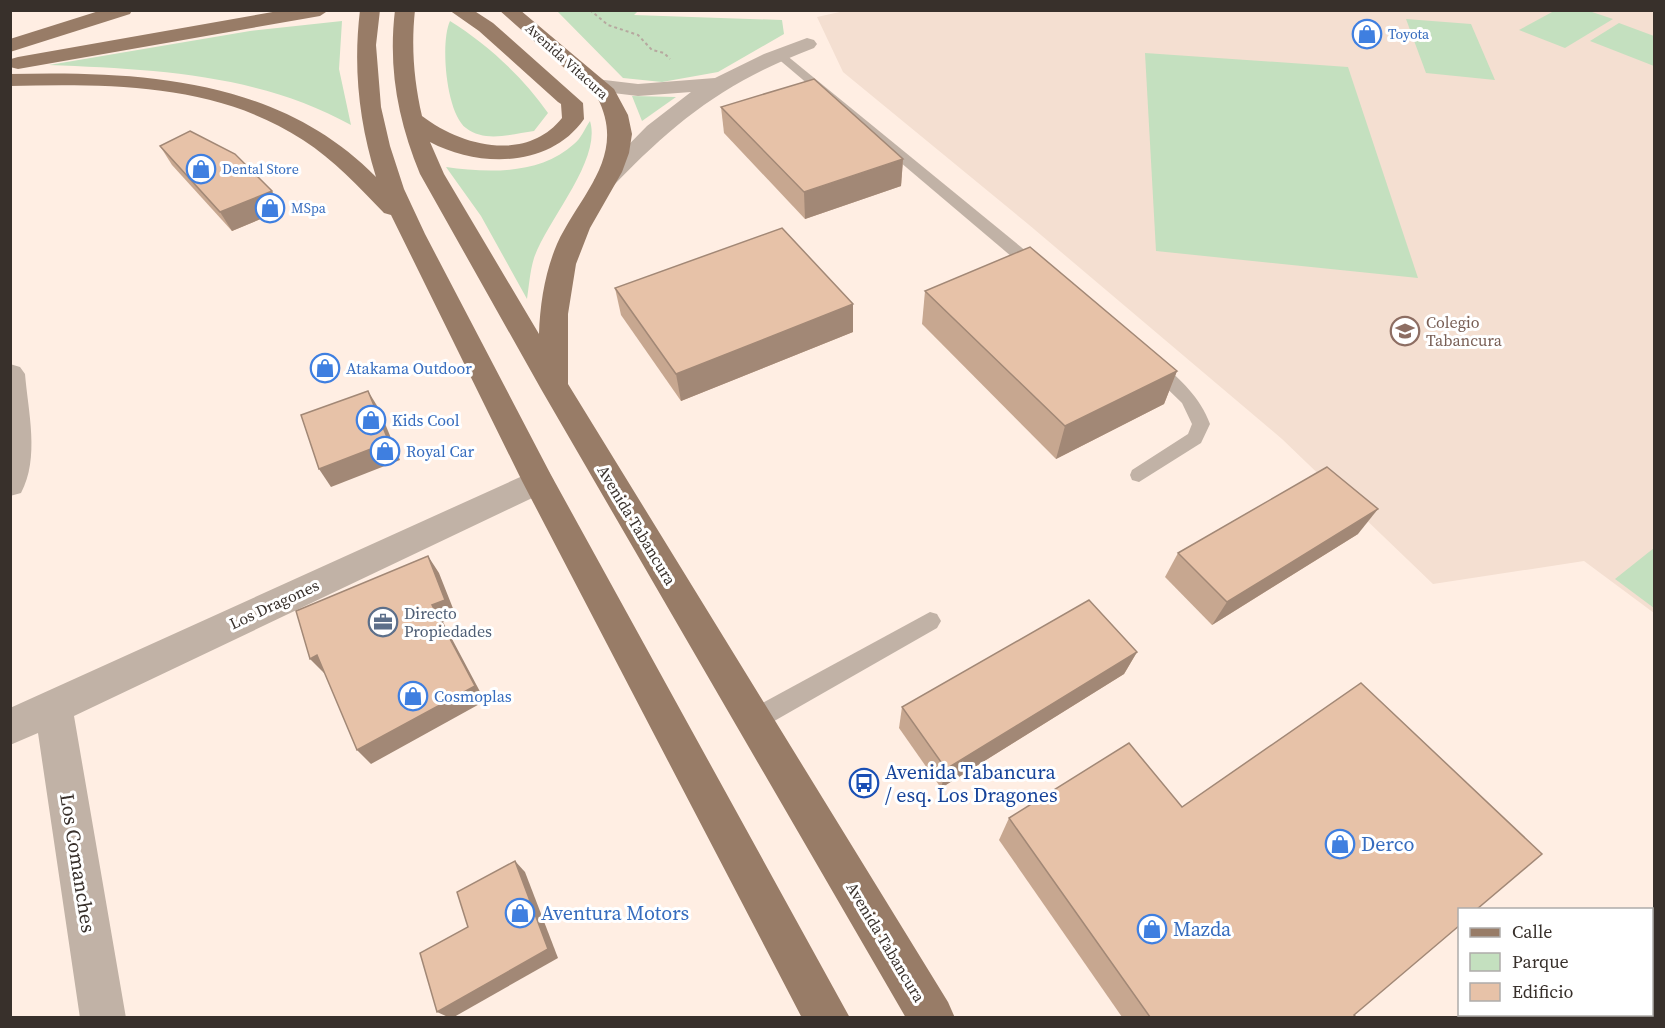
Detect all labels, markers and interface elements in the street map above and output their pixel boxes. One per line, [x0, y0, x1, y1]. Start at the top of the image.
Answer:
street label: Avenida Vitacura [521, 18, 614, 104]
shop icon: Toyota [1351, 18, 1383, 50]
place label: Toyota [1388, 24, 1430, 44]
shop icon: Dental Store [185, 153, 217, 185]
place label: Dental Store [222, 159, 299, 179]
shop icon: MSpa [254, 192, 286, 224]
place label: MSpa [291, 198, 327, 218]
place label: Colegio Tabancura [1426, 311, 1503, 351]
school or university icon: Colegio Tabancura [1389, 315, 1421, 347]
shop icon: Atakama Outdoor [309, 352, 341, 384]
place label: Atakama Outdoor [346, 357, 472, 379]
shop icon: Kids Cool [355, 404, 387, 436]
place label: Kids Cool [392, 409, 460, 431]
shop icon: Royal Car [369, 435, 401, 467]
place label: Royal Car [406, 440, 475, 462]
street label: Avenida Tabancura [592, 461, 682, 590]
street label: Los Dragones [226, 574, 322, 634]
place label: Directo Propiedades [404, 602, 492, 642]
office icon: Directo Propiedades [367, 606, 399, 638]
shop icon: Cosmoplas [397, 680, 429, 712]
place label: Cosmoplas [434, 685, 512, 707]
place label: Avenida Tabancura / esq. Los Dragones [885, 758, 1058, 809]
bus stop icon: Avenida Tabancura / esq. Los Dragones [848, 767, 880, 799]
street label: Los Comanches [53, 791, 103, 935]
shop icon: Derco [1324, 828, 1356, 860]
place label: Derco [1361, 830, 1414, 858]
street label: Avenida Tabancura [841, 878, 931, 1007]
shop icon: Aventura Motors [504, 897, 536, 929]
place label: Aventura Motors [541, 899, 689, 927]
legend [1458, 908, 1653, 1016]
shop icon: Mazda [1136, 913, 1168, 945]
place label: Mazda [1173, 915, 1232, 943]
text: Calle [1512, 919, 1552, 944]
text: Parque [1512, 949, 1569, 974]
text: Edificio [1512, 979, 1573, 1004]

